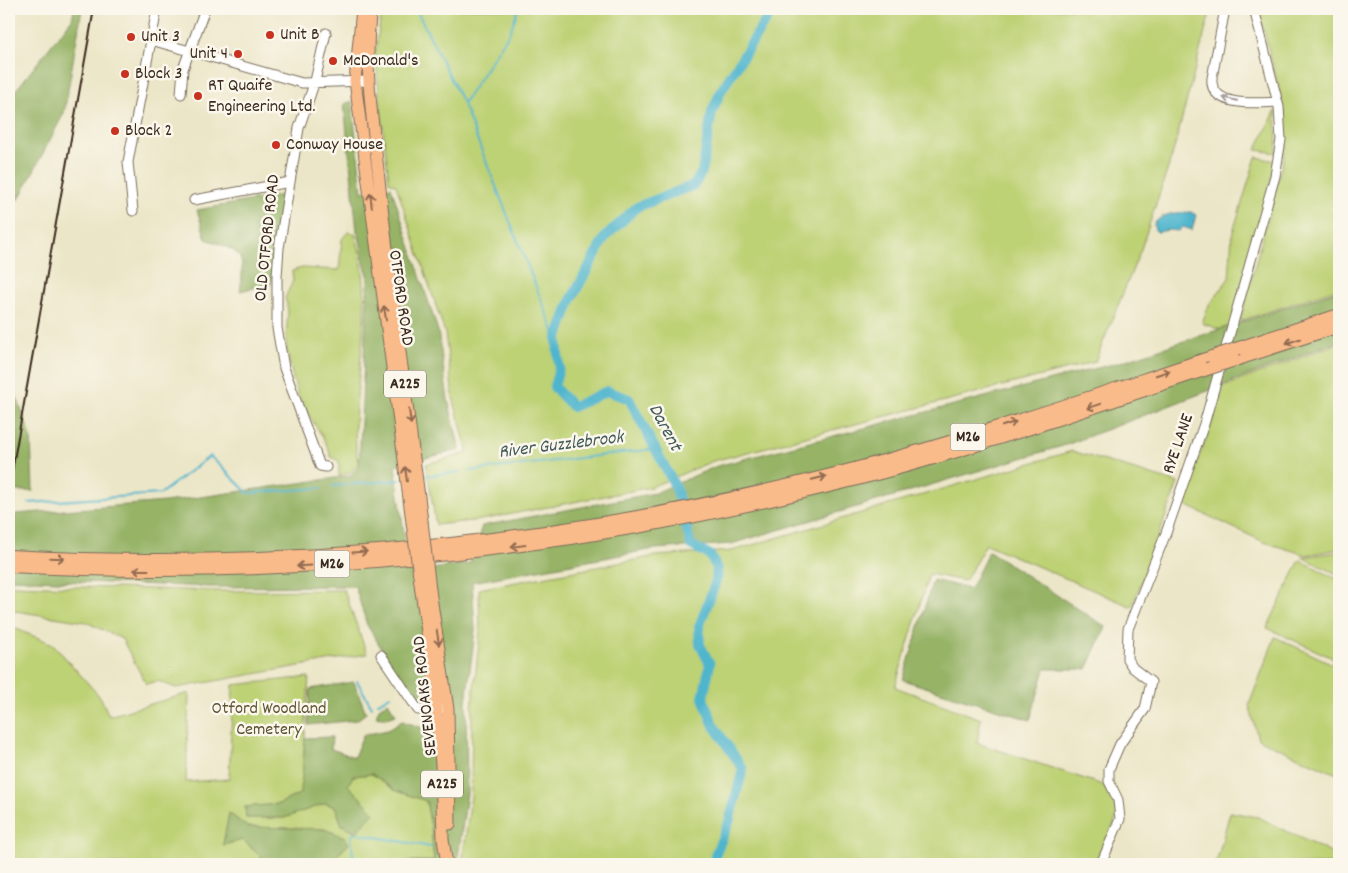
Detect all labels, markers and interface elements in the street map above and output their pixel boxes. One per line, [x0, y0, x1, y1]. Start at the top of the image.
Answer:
place label: Unit B [280, 23, 320, 48]
place label: Unit 3 [141, 25, 180, 50]
marker: Unit B [264, 29, 276, 41]
marker: Unit 3 [125, 31, 137, 43]
place label: Unit 4 [189, 42, 228, 67]
marker: Unit 4 [232, 48, 244, 60]
place label: McDonald's [343, 49, 419, 74]
marker: McDonald's [327, 55, 339, 67]
place label: Block 3 [135, 62, 183, 87]
marker: Block 3 [119, 68, 131, 80]
place label: RT Quaife Engineering Ltd. [208, 74, 316, 120]
marker: RT Quaife Engineering Ltd. [192, 90, 204, 102]
one-way arrow [1222, 94, 1238, 103]
place label: Block 2 [125, 119, 172, 144]
marker: Block 2 [109, 125, 121, 137]
place label: Conway House [286, 133, 383, 158]
marker: Conway House [270, 139, 282, 151]
street label: OLD OTFORD ROAD [249, 173, 287, 303]
one-way arrow [366, 193, 375, 209]
street label: OTFORD ROAD [381, 249, 419, 347]
one-way arrow [380, 305, 390, 321]
one-way arrow [1286, 337, 1301, 346]
one-way arrow [1155, 368, 1170, 377]
road number: A225 [384, 370, 426, 398]
water label: Darent [640, 400, 689, 458]
one-way arrow [1086, 402, 1102, 412]
one-way arrow [405, 409, 415, 425]
street label: RYE LANE [1157, 411, 1201, 477]
one-way arrow [1000, 419, 1016, 428]
road number: M26 [950, 424, 986, 451]
water label: River Guzzlebrook [497, 425, 627, 467]
one-way arrow [401, 466, 411, 482]
one-way arrow [810, 473, 826, 482]
one-way arrow [510, 541, 526, 551]
one-way arrow [351, 547, 367, 557]
road number: M26 [314, 550, 350, 578]
one-way arrow [49, 553, 65, 563]
one-way arrow [296, 561, 312, 570]
one-way arrow [134, 565, 150, 575]
one-way arrow [433, 630, 443, 646]
street label: SEVENOAKS ROAD [407, 635, 445, 757]
park label: Otford Woodland Cemetery [212, 697, 326, 743]
road number: A225 [421, 771, 463, 798]

